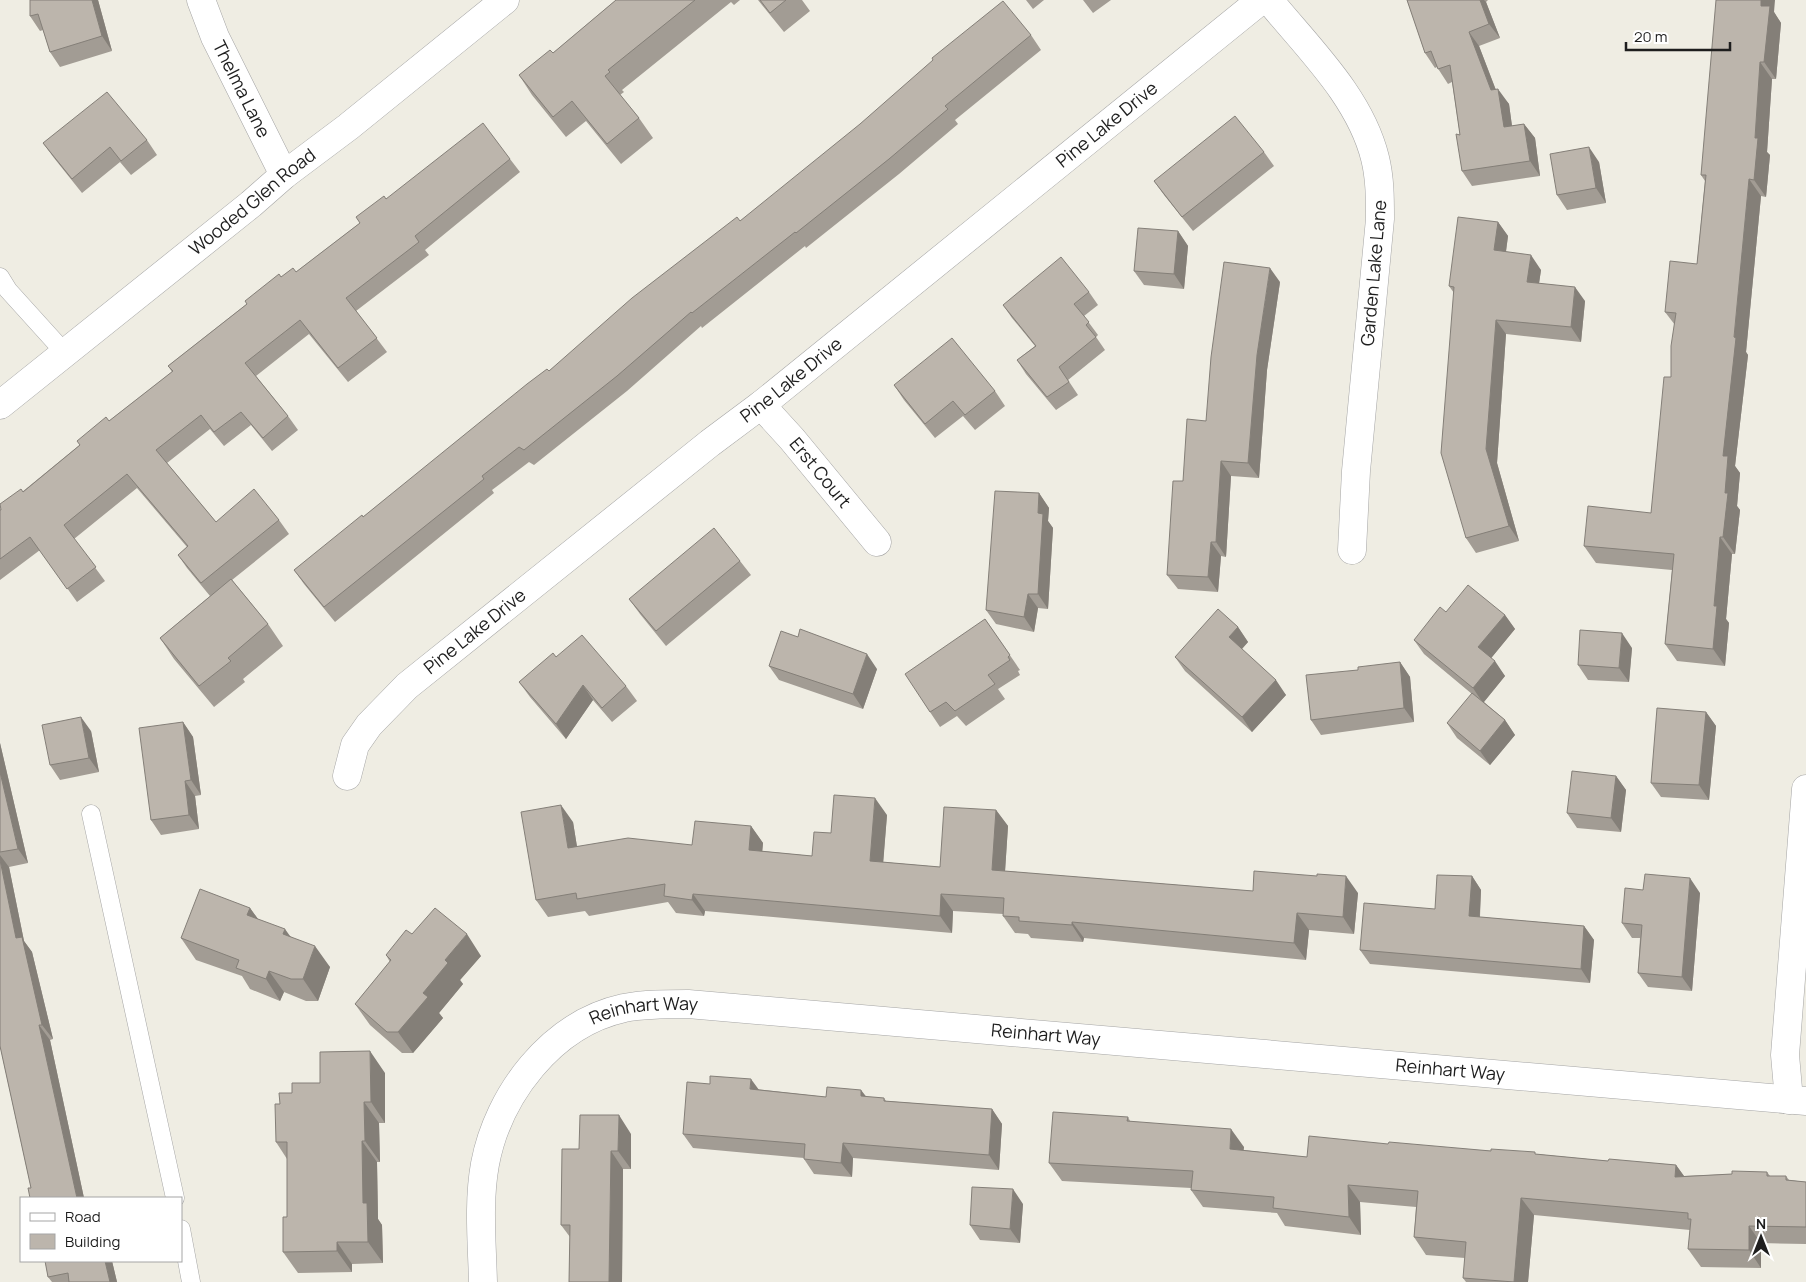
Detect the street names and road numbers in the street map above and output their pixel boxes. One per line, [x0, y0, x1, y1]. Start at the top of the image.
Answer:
street label: Thelma Lane [208, 36, 276, 141]
street label: Pine Lake Drive [1050, 76, 1162, 172]
street label: Wooded Glen Road [184, 142, 320, 260]
street label: Garden Lake Lane [1355, 199, 1391, 347]
street label: Pine Lake Drive [735, 331, 847, 428]
street label: Erst Court [785, 432, 857, 513]
street label: Pine Lake Drive [418, 583, 530, 679]
street label: Reinhart Way [585, 991, 700, 1030]
street label: Reinhart Way [990, 1017, 1102, 1051]
street label: Reinhart Way [1395, 1052, 1507, 1086]

